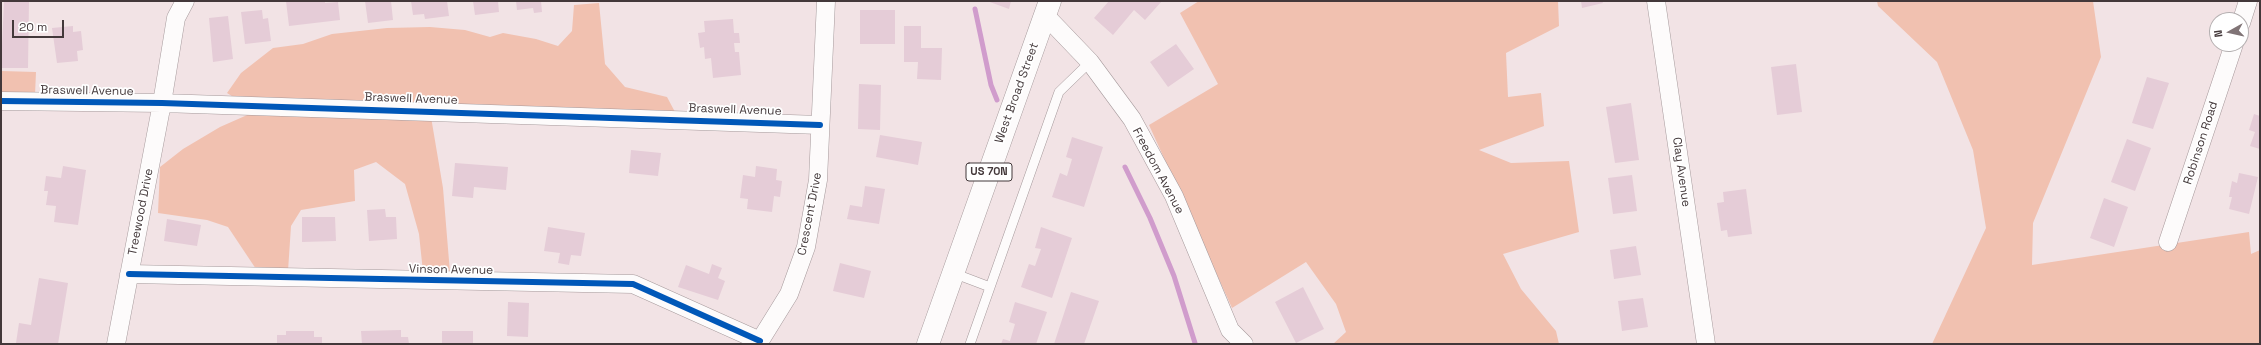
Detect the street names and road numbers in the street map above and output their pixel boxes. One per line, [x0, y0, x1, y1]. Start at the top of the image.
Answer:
street label: West Broad Street [992, 41, 1042, 145]
street label: Braswell Avenue [40, 83, 134, 99]
street label: Braswell Avenue [364, 90, 458, 108]
street label: Robinson Road [2181, 100, 2221, 186]
street label: Braswell Avenue [688, 101, 782, 119]
street label: Freedom Avenue [1129, 125, 1187, 217]
street label: Clay Avenue [1669, 136, 1693, 208]
road number: US 70N [966, 163, 1012, 181]
street label: Treewood Drive [125, 167, 157, 257]
street label: Crescent Drive [795, 171, 825, 257]
street label: Vinson Avenue [409, 262, 493, 278]

